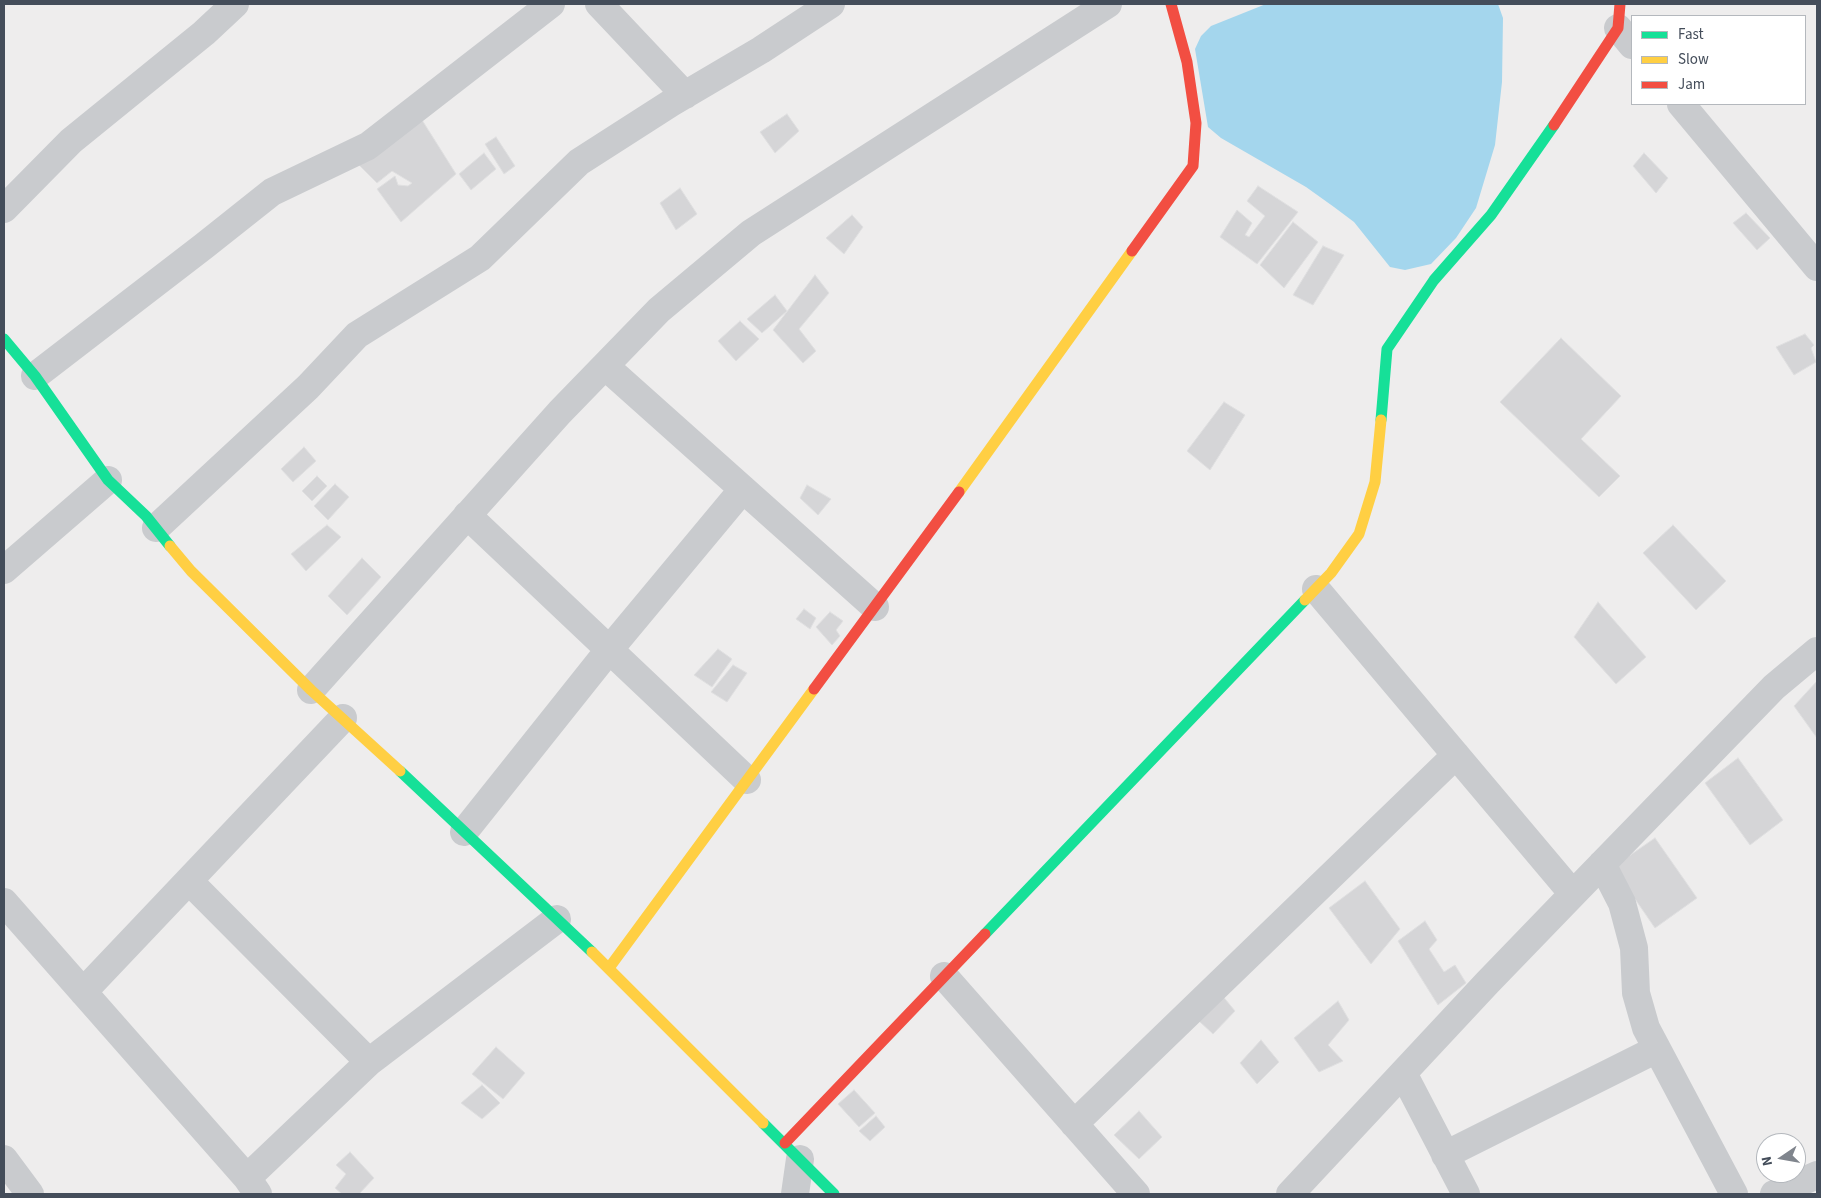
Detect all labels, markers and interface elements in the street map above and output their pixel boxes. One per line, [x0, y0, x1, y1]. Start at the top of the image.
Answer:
legend [1631, 15, 1806, 105]
text: Fast [1678, 24, 1704, 45]
text: Slow [1678, 49, 1709, 70]
text: Jam [1678, 74, 1705, 95]
north arrow [1756, 1133, 1806, 1183]
text: N [1757, 1154, 1778, 1168]

